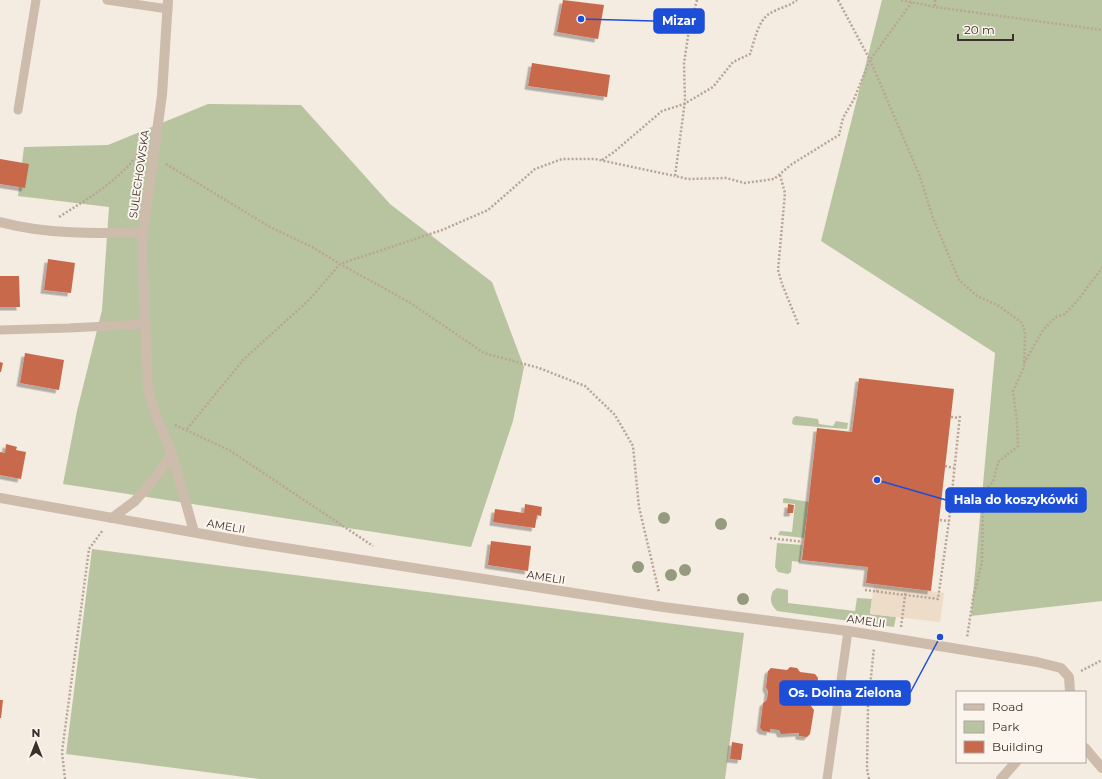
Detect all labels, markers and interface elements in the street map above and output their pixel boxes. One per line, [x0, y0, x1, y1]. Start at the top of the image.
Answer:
callout: Mizar [654, 9, 704, 33]
text: Mizar [662, 13, 696, 28]
scale bar [958, 16, 1013, 42]
text: 20 m [964, 22, 995, 37]
street label: SULECHOWSKA [126, 129, 152, 219]
callout: Hala do koszykówki [946, 488, 1086, 512]
text: Hala do koszykówki [954, 492, 1078, 507]
street label: AMELII [206, 516, 246, 536]
street label: AMELII [526, 567, 566, 587]
street label: AMELII [846, 611, 886, 631]
callout: Os. Dolina Zielona [780, 681, 910, 705]
text: Os. Dolina Zielona [788, 685, 902, 700]
legend [956, 691, 1086, 763]
text: Road [992, 699, 1023, 714]
text: Park [992, 719, 1020, 734]
north arrow [16, 723, 56, 763]
text: N [32, 726, 40, 740]
text: Building [992, 739, 1043, 754]

